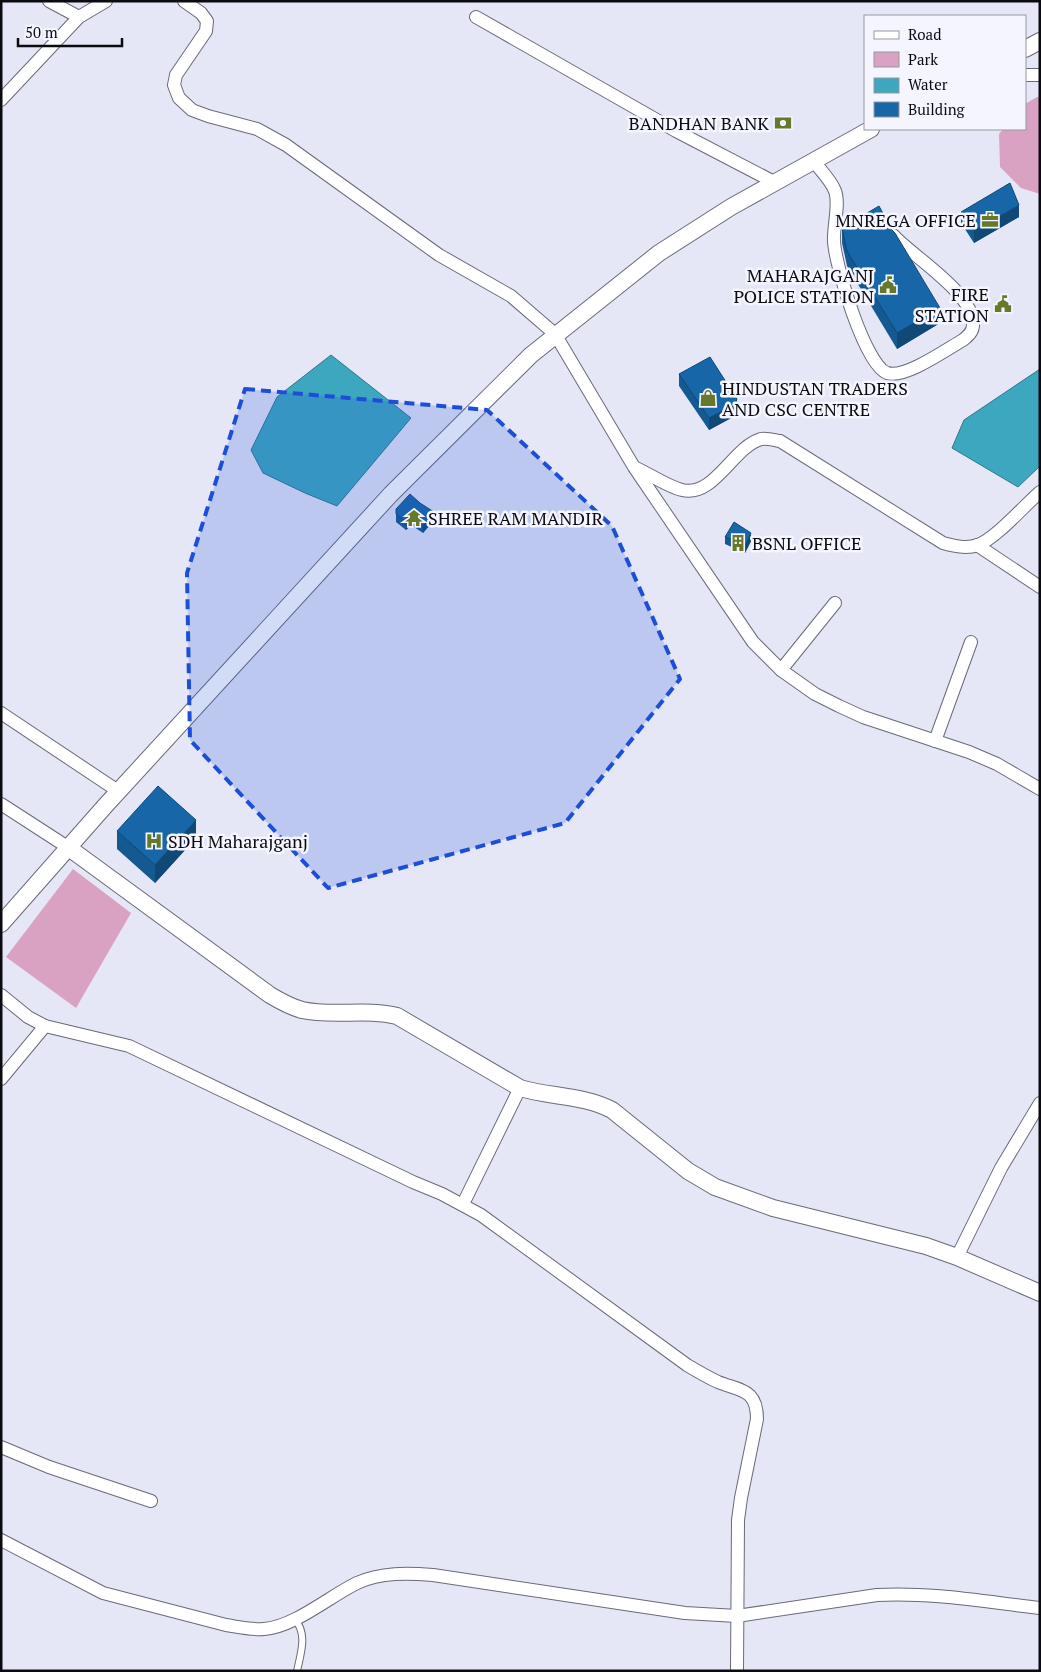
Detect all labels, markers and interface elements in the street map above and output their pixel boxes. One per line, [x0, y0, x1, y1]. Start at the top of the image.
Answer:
scale bar [18, 15, 121, 47]
legend [864, 15, 1026, 130]
text: 50 m [25, 22, 58, 42]
text: Road [908, 24, 941, 44]
text: Park [908, 49, 938, 69]
text: Water [908, 74, 948, 94]
text: Building [908, 99, 966, 119]
place label: BANDHAN BANK [629, 111, 769, 135]
bank icon: BANDHAN BANK [773, 113, 793, 133]
place label: MNREGA OFFICE [835, 208, 976, 232]
office icon: MNREGA OFFICE [980, 210, 1000, 230]
place label: MAHARAJGANJ POLICE STATION [733, 263, 874, 308]
public building icon: MAHARAJGANJ POLICE STATION [878, 275, 898, 295]
place label: FIRE STATION [915, 282, 989, 327]
public building icon: FIRE STATION [993, 294, 1013, 314]
place label: HINDUSTAN TRADERS AND CSC CENTRE [722, 376, 908, 421]
shop icon: HINDUSTAN TRADERS AND CSC CENTRE [698, 388, 718, 408]
place label: SHREE RAM MANDIR [428, 506, 603, 530]
temple icon: SHREE RAM MANDIR [404, 508, 424, 528]
place label: BSNL OFFICE [752, 531, 861, 555]
building icon: BSNL OFFICE [728, 533, 748, 553]
place label: SDH Maharajganj [168, 829, 308, 853]
hospital icon: SDH Maharajganj [144, 831, 164, 851]

